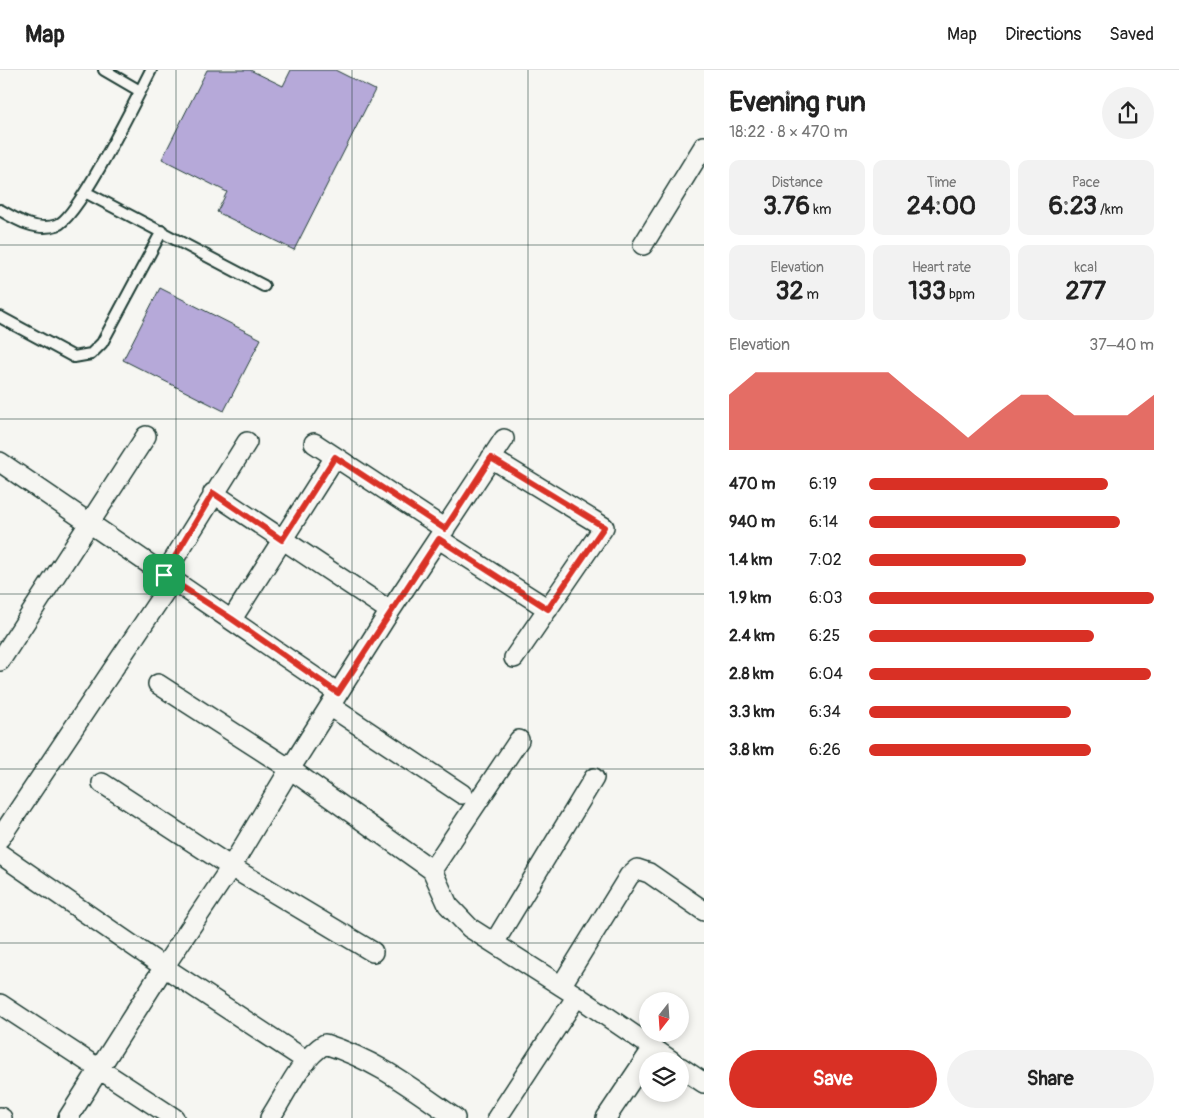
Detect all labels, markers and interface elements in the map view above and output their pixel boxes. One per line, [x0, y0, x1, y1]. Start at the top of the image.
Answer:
text: Map [25, 20, 65, 49]
text: Map [947, 23, 977, 46]
text: Directions [1005, 23, 1081, 46]
text: Saved [1109, 23, 1154, 46]
text: Evening run [729, 85, 866, 120]
button: share [1102, 87, 1154, 139]
text: 18:22 · 8 × 470 m [729, 122, 848, 142]
text: Distance [772, 174, 823, 191]
text: Time [927, 174, 956, 191]
text: Pace [1072, 174, 1100, 191]
text: 3.76 [763, 191, 810, 222]
text: 24:00 [907, 191, 976, 222]
text: 6:23 [1048, 191, 1097, 222]
text: km [810, 201, 831, 218]
text: /km [1097, 201, 1123, 218]
text: Elevation [770, 259, 824, 276]
text: Heart rate [912, 259, 971, 276]
text: kcal [1074, 259, 1097, 276]
text: 32 [775, 276, 803, 307]
text: 133 [908, 276, 946, 307]
text: 277 [1066, 276, 1106, 307]
text: m [803, 286, 819, 303]
text: bpm [946, 286, 975, 303]
text: Elevation [729, 335, 790, 355]
text: 37–40 m [1089, 335, 1154, 355]
text: 470 m [729, 474, 775, 494]
text: 6:19 [809, 474, 837, 494]
text: 940 m [729, 512, 775, 532]
text: 6:14 [809, 512, 838, 532]
text: 1.4 km [729, 550, 772, 570]
text: 7:02 [809, 550, 842, 570]
pin [143, 554, 185, 596]
icon: arrive [150, 561, 178, 589]
text: 1.9 km [729, 588, 771, 608]
text: 6:03 [809, 588, 842, 608]
text: 2.4 km [729, 626, 775, 646]
text: 6:25 [809, 626, 840, 646]
text: 2.8 km [729, 664, 774, 684]
text: 6:04 [809, 664, 843, 684]
text: 3.3 km [729, 702, 775, 722]
text: 6:34 [809, 702, 841, 722]
text: 3.8 km [729, 740, 774, 760]
text: 6:26 [809, 740, 841, 760]
north arrow [639, 992, 689, 1042]
map controls [639, 992, 689, 1102]
button: Save [729, 1050, 937, 1108]
button: Share [947, 1050, 1154, 1108]
button: layers [639, 1052, 689, 1102]

